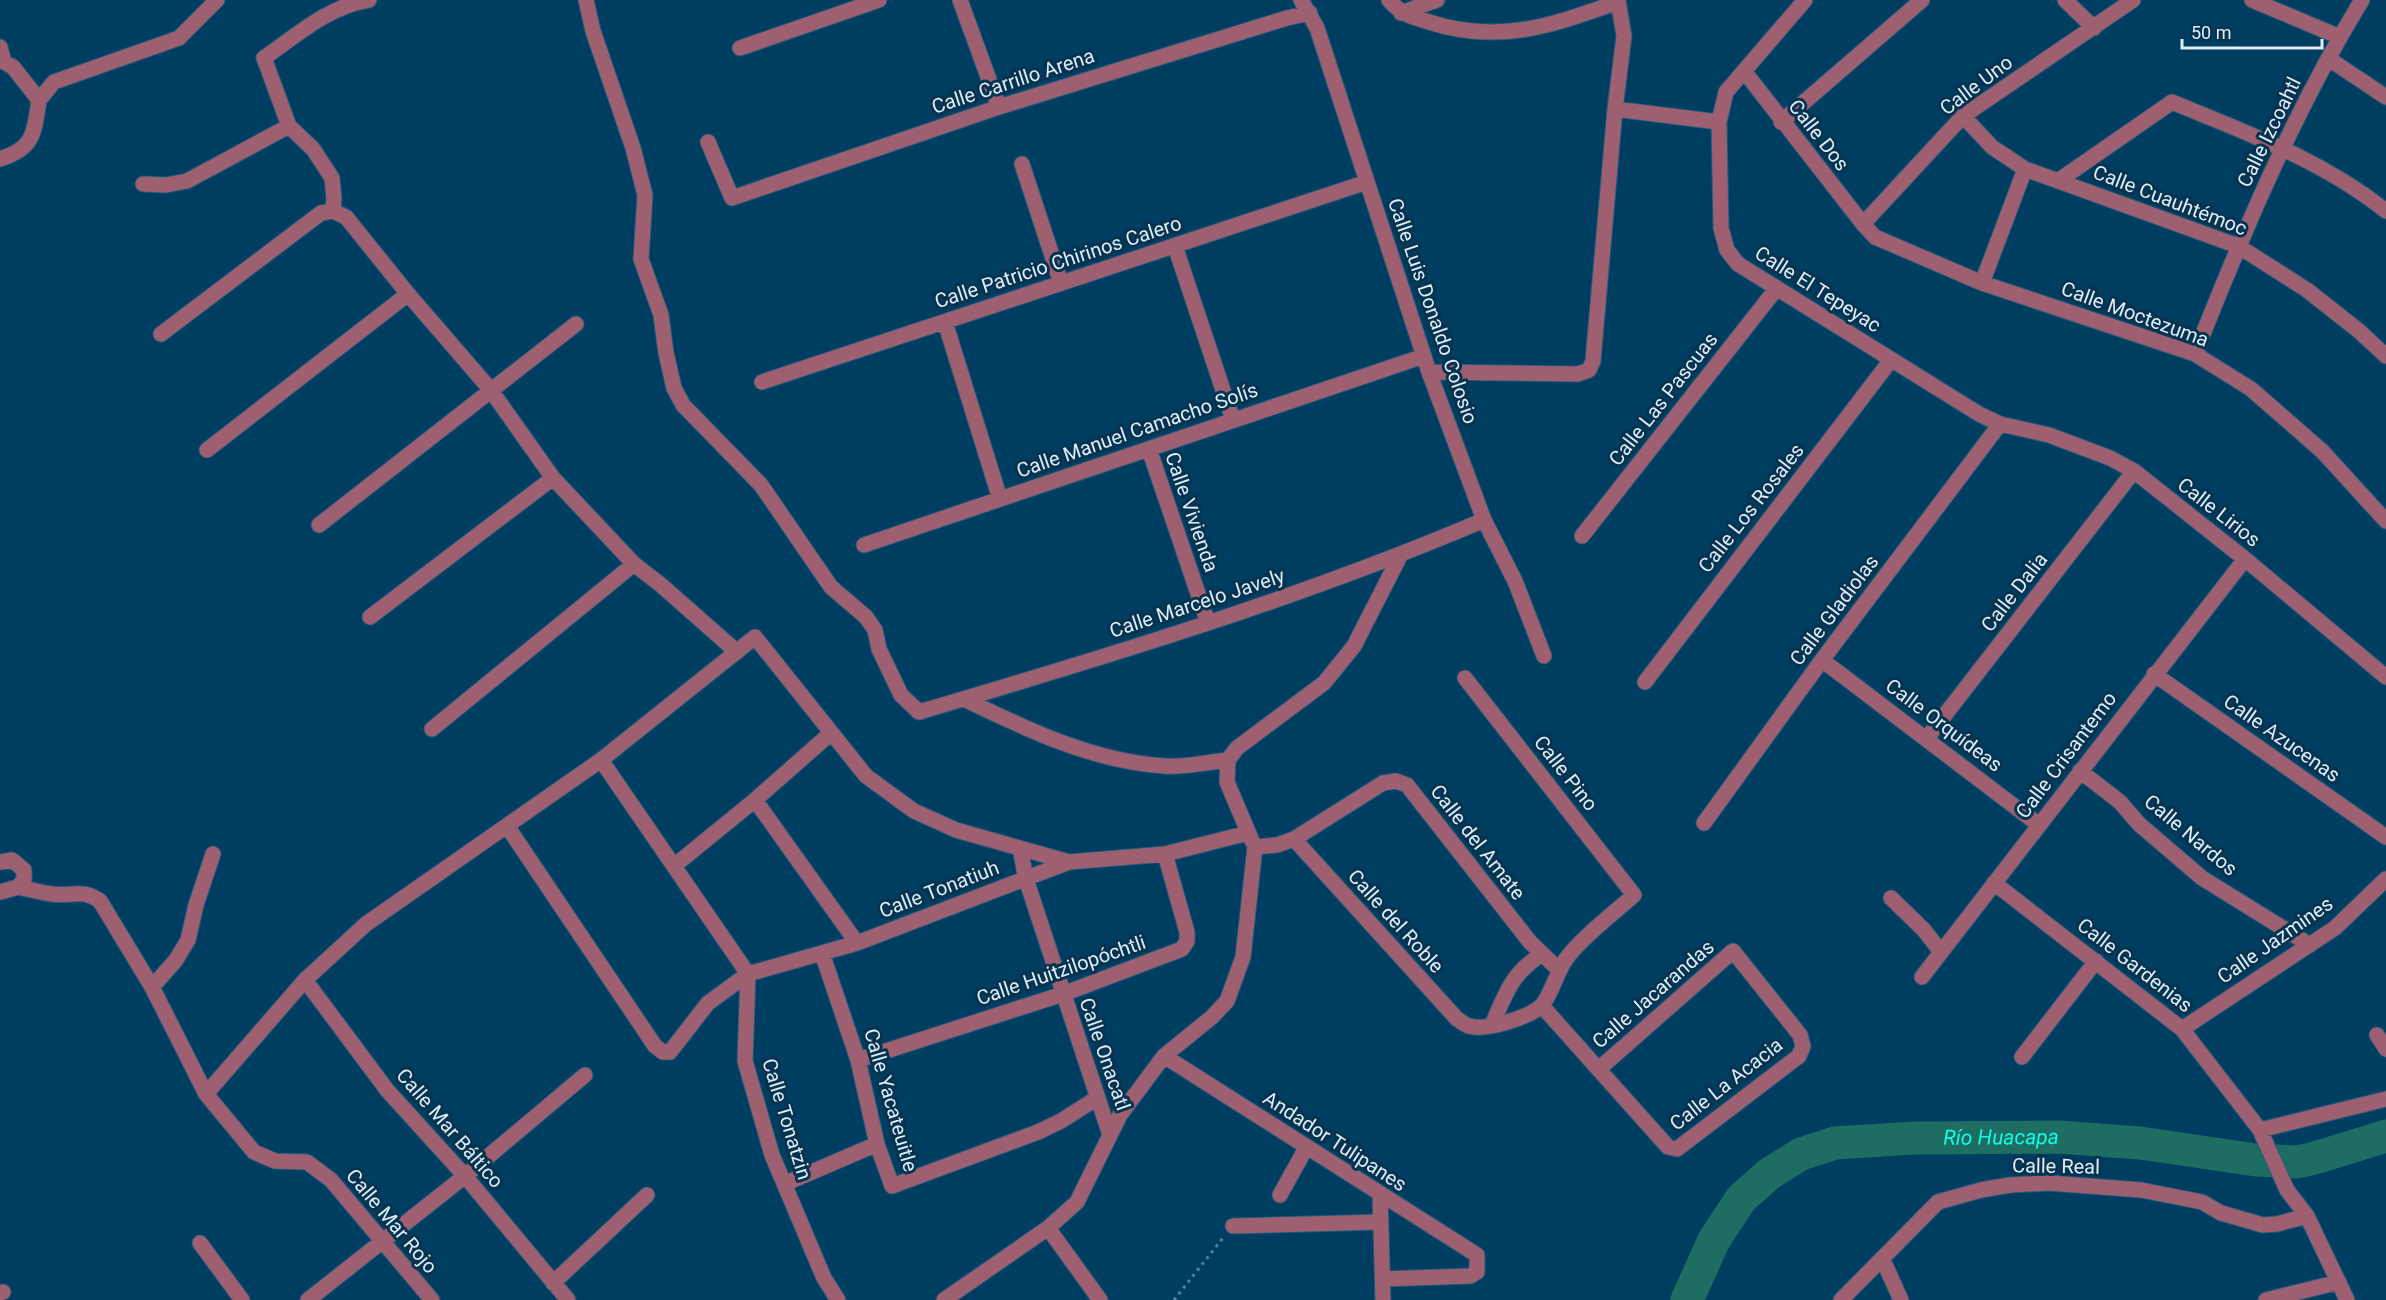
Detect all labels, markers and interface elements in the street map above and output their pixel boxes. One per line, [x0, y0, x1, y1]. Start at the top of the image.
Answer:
scale bar [2182, 12, 2322, 50]
text: 50 m [2191, 22, 2231, 43]
street label: Calle Carrillo Arena [929, 43, 1097, 119]
street label: Calle Uno [1935, 50, 2017, 120]
street label: Calle Izcoahtl [2232, 73, 2306, 191]
street label: Calle Dos [1784, 94, 1854, 176]
street label: Calle Cuauhtémoc [2090, 160, 2250, 240]
street label: Calle Luis Donaldo Colosio [1383, 195, 1483, 427]
street label: Calle Patricio Chirinos Calero [932, 211, 1184, 313]
street label: Calle El Tepeyac [1751, 241, 1885, 337]
street label: Calle Moctezuma [2058, 276, 2212, 352]
street label: Calle Las Pascuas [1604, 328, 1722, 470]
street label: Calle Manuel Camacho Solís [1013, 377, 1261, 483]
street label: Calle Los Rosales [1693, 439, 1809, 577]
street label: Calle Vivienda [1160, 449, 1224, 575]
street label: Calle Lirios [2173, 472, 2265, 552]
street label: Calle Dalia [1976, 548, 2052, 636]
street label: Calle Gladiolas [1785, 550, 1883, 670]
street label: Calle Marcelo Javely [1106, 563, 1288, 643]
street label: Calle Orquídeas [1881, 673, 2007, 777]
street label: Calle Crisantemo [2011, 687, 2121, 823]
street label: Calle Azucenas [2219, 689, 2345, 787]
street label: Calle Pino [1529, 730, 1603, 816]
street label: Calle del Amate [1426, 780, 1530, 904]
street label: Calle Nardos [2140, 789, 2242, 881]
street label: Calle Tonatiuh [876, 855, 1002, 923]
street label: Calle del Roble [1343, 864, 1449, 978]
street label: Calle Jazmines [2213, 891, 2337, 989]
street label: Calle Gardenias [2073, 913, 2197, 1017]
street label: Calle Huitzilopóchtli [973, 930, 1149, 1010]
street label: Calle Jacarandas [1587, 935, 1719, 1053]
street label: Calle Onacatl [1075, 994, 1135, 1114]
street label: Calle Yacateuitle [859, 1026, 923, 1174]
street label: Calle La Acacia [1665, 1033, 1787, 1135]
street label: Calle Tonatzin [757, 1055, 817, 1183]
street label: Calle Mar Báltico [391, 1063, 509, 1193]
street label: Andador Tulipanes [1259, 1086, 1411, 1196]
water label: Río Huacapa [1943, 1125, 2059, 1150]
street label: Calle Real [2012, 1153, 2100, 1179]
street label: Calle Mar Rojo [341, 1164, 443, 1278]

